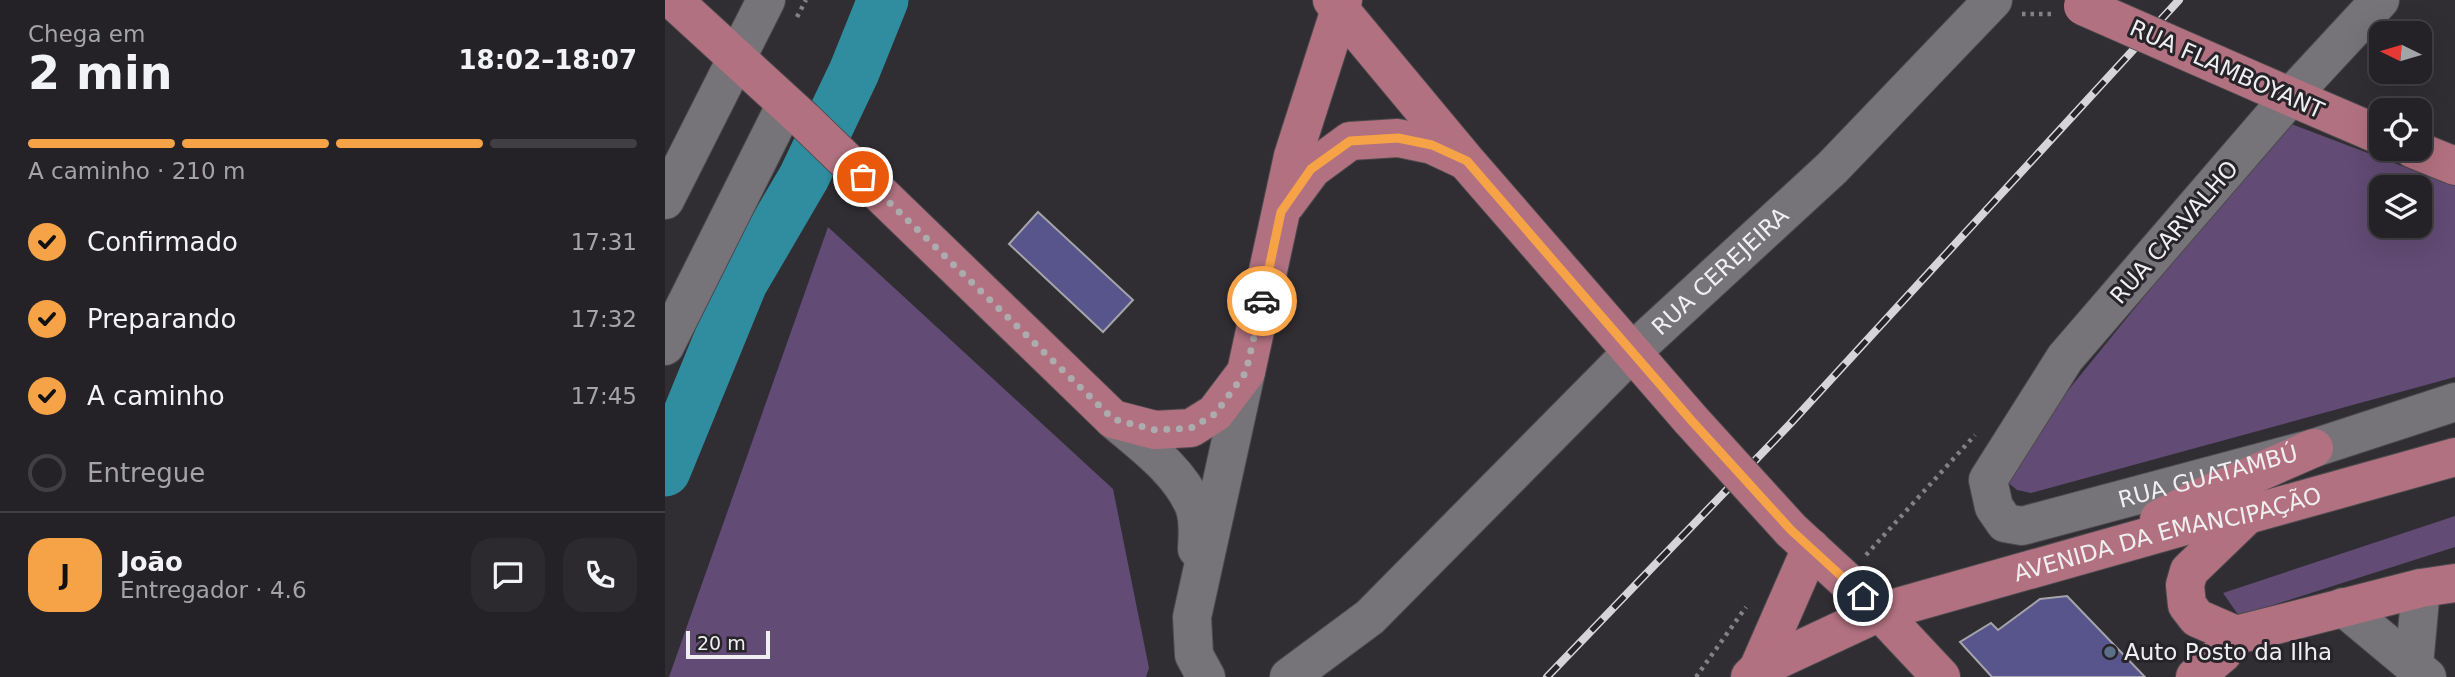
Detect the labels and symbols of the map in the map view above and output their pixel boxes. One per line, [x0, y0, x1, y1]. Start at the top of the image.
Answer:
street label: RUA FLAMBOYANT [2126, 15, 2329, 124]
north arrow [2369, 21, 2433, 84]
pin [833, 147, 893, 207]
street label: RUA CARVALHO [2105, 155, 2243, 309]
street label: RUA CEREJEIRA [1646, 202, 1794, 340]
courier [1227, 266, 1297, 336]
street label: RUA GUATAMBÚ [2115, 439, 2301, 513]
street label: AVENIDA DA EMANCIPAÇÃO [2011, 482, 2324, 587]
pin [1833, 566, 1893, 626]
scale bar [686, 628, 770, 660]
place label: Auto Posto da Ilha [2124, 639, 2332, 665]
marker: Auto Posto da Ilha [2102, 644, 2118, 660]

